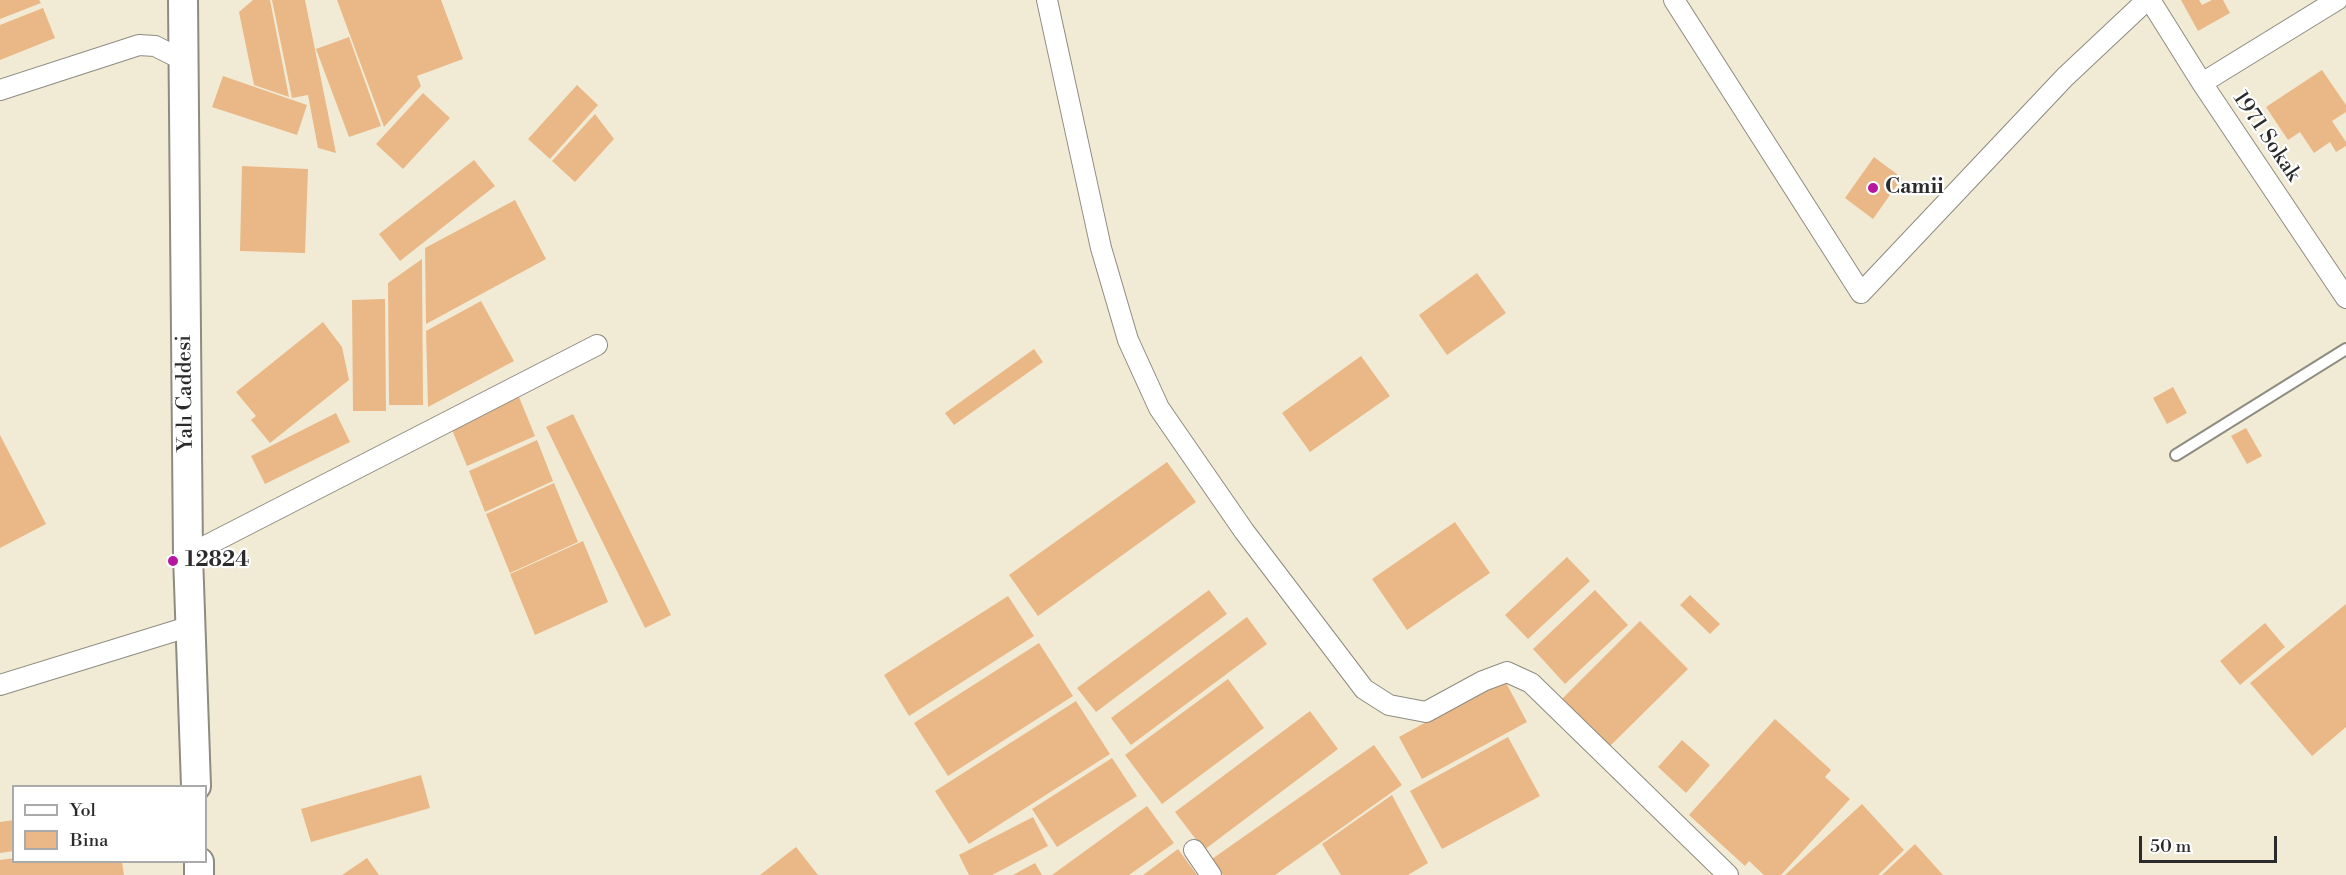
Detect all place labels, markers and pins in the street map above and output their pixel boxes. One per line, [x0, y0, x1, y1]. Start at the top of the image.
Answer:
place label: Camii [1885, 175, 1944, 201]
marker: Camii [1866, 181, 1880, 195]
place label: 12824 [185, 548, 249, 574]
marker: 12824 [166, 554, 180, 568]

